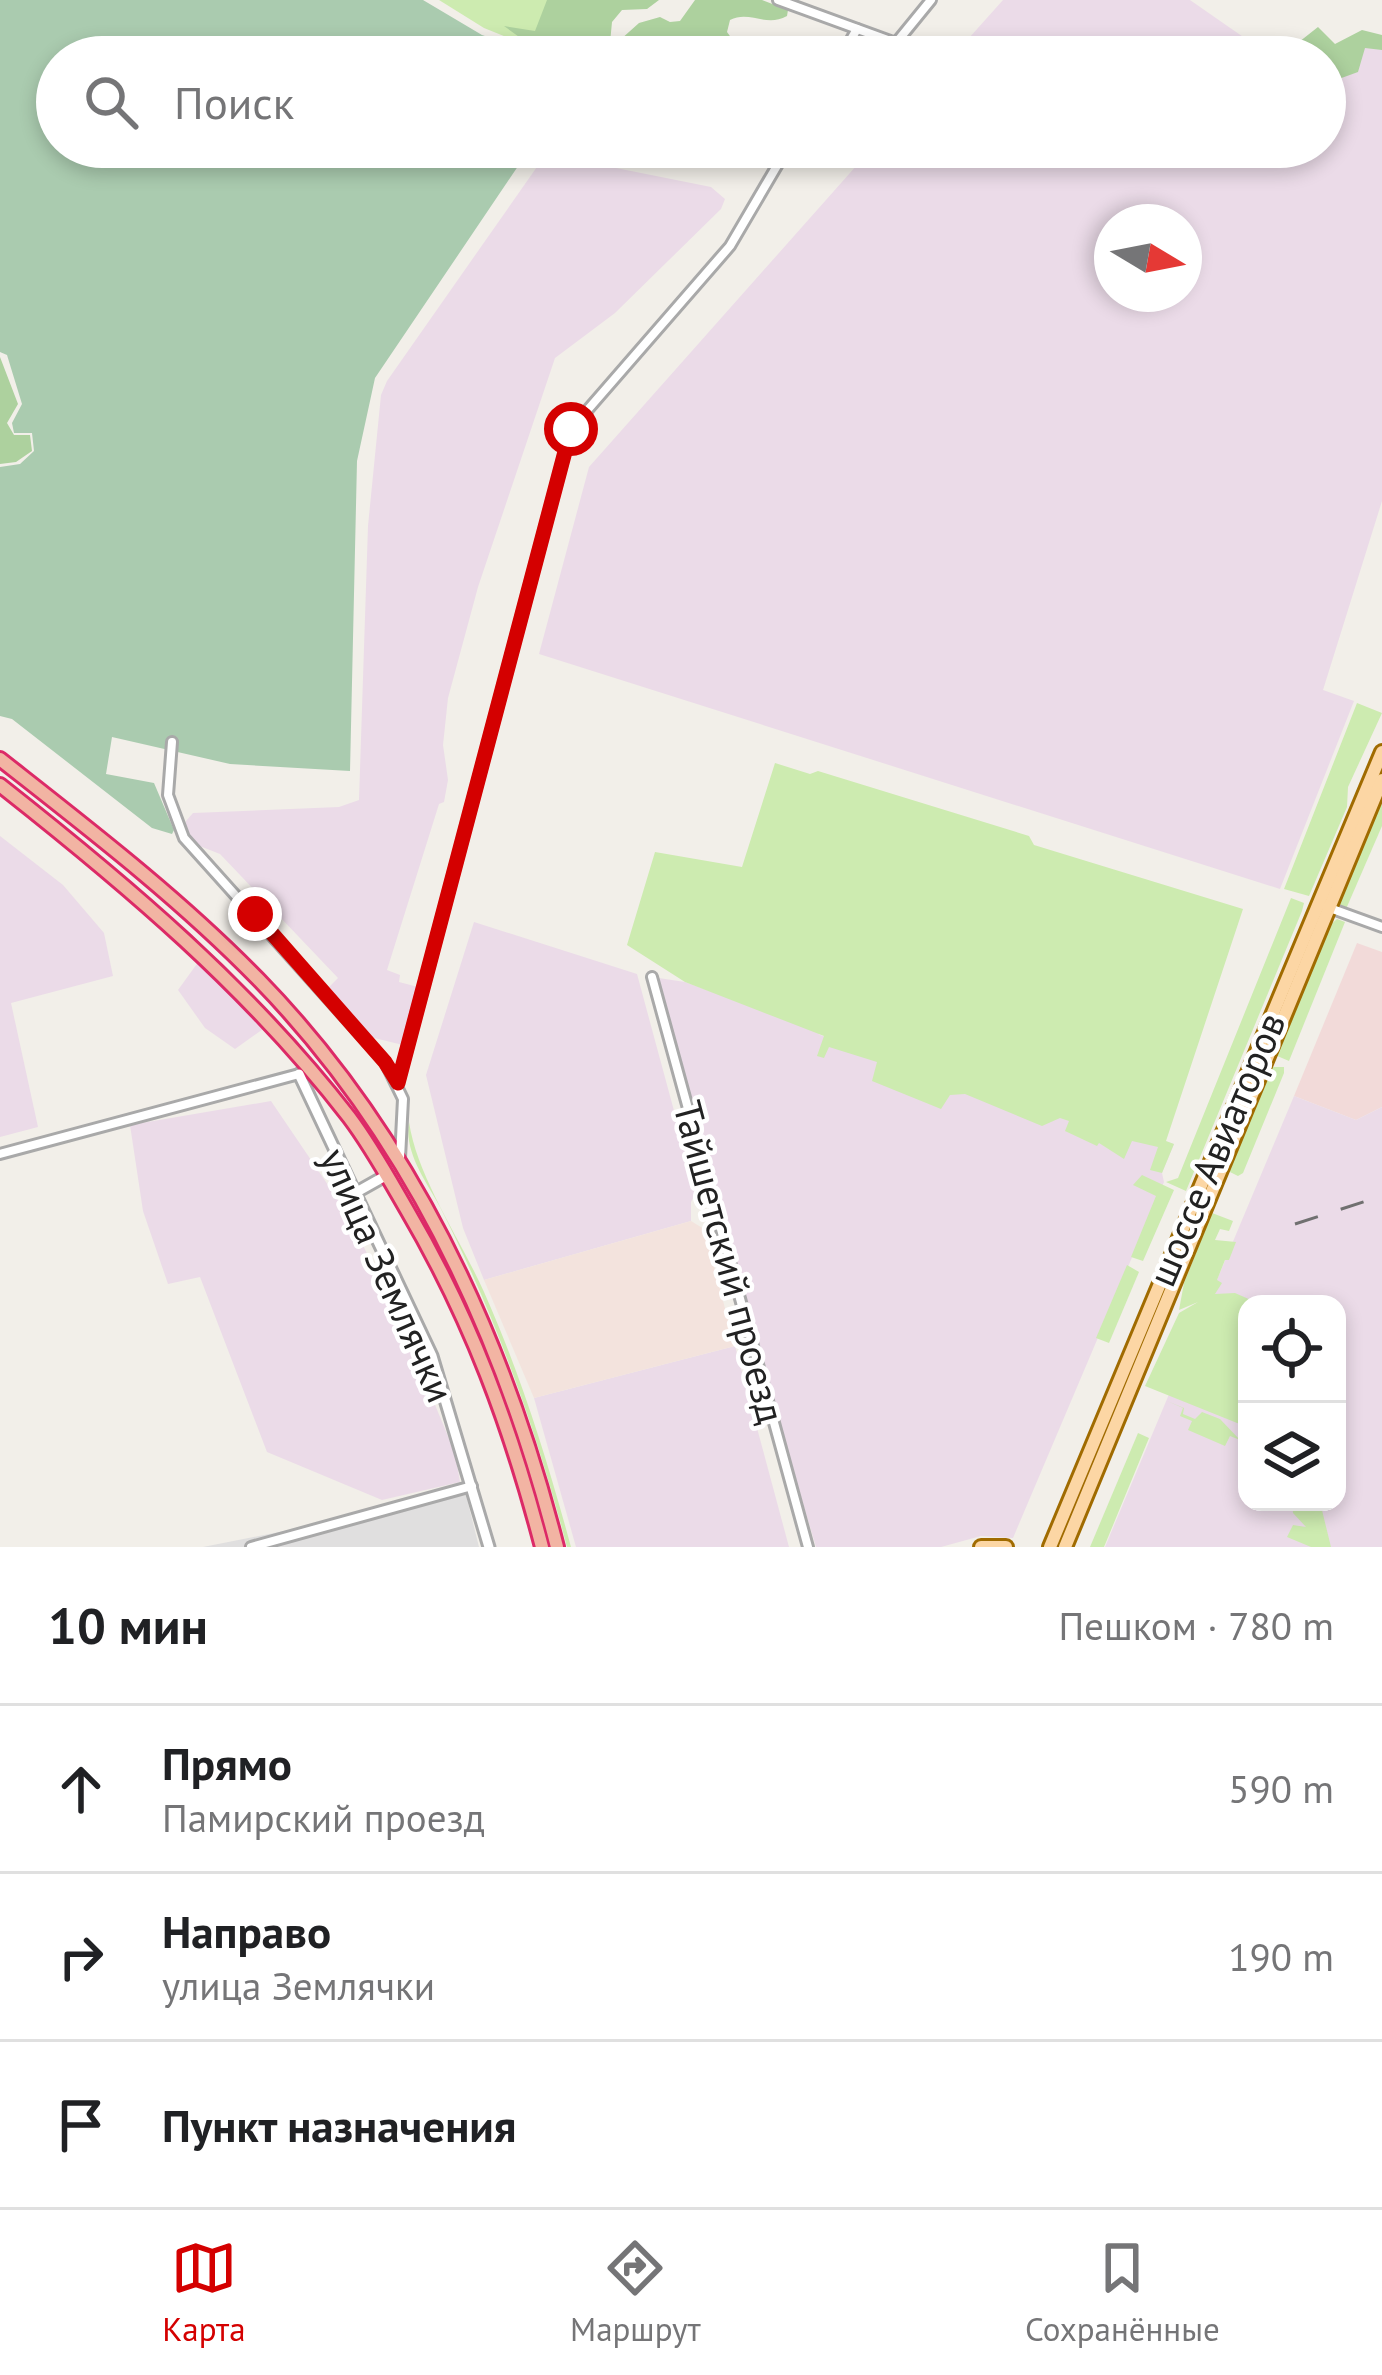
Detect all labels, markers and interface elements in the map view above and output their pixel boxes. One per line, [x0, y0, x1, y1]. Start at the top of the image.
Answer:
search box [36, 36, 1346, 168]
icon: search [78, 69, 144, 135]
text: Поиск [174, 73, 294, 131]
north arrow [1094, 204, 1202, 312]
route start [544, 402, 598, 456]
route end [228, 887, 282, 941]
street label: шоссе Авиаторов [1135, 1005, 1297, 1293]
street label: Тайшетский проезд [662, 1095, 798, 1429]
street label: улица Землячки [309, 1140, 467, 1410]
map controls [1238, 1295, 1346, 1511]
button: locate [1238, 1295, 1346, 1403]
button: layers [1238, 1403, 1346, 1511]
text: 10 мин [48, 1592, 208, 1658]
text: Пешком · 780 m [1058, 1600, 1334, 1651]
text: Прямо [162, 1734, 292, 1792]
icon: ahead [48, 1756, 114, 1822]
text: 590 m [1228, 1763, 1334, 1814]
text: Памирский проезд [162, 1792, 485, 1843]
text: Направо [162, 1902, 331, 1960]
icon: right [48, 1924, 114, 1990]
text: 190 m [1228, 1931, 1334, 1982]
text: улица Землячки [162, 1960, 435, 2011]
icon: arrive [48, 2092, 114, 2158]
text: Пункт назначения [162, 2096, 516, 2154]
tab: Карта [162, 2235, 246, 2350]
tab: Маршрут [570, 2235, 701, 2350]
tab: Сохранённые [1025, 2235, 1220, 2350]

